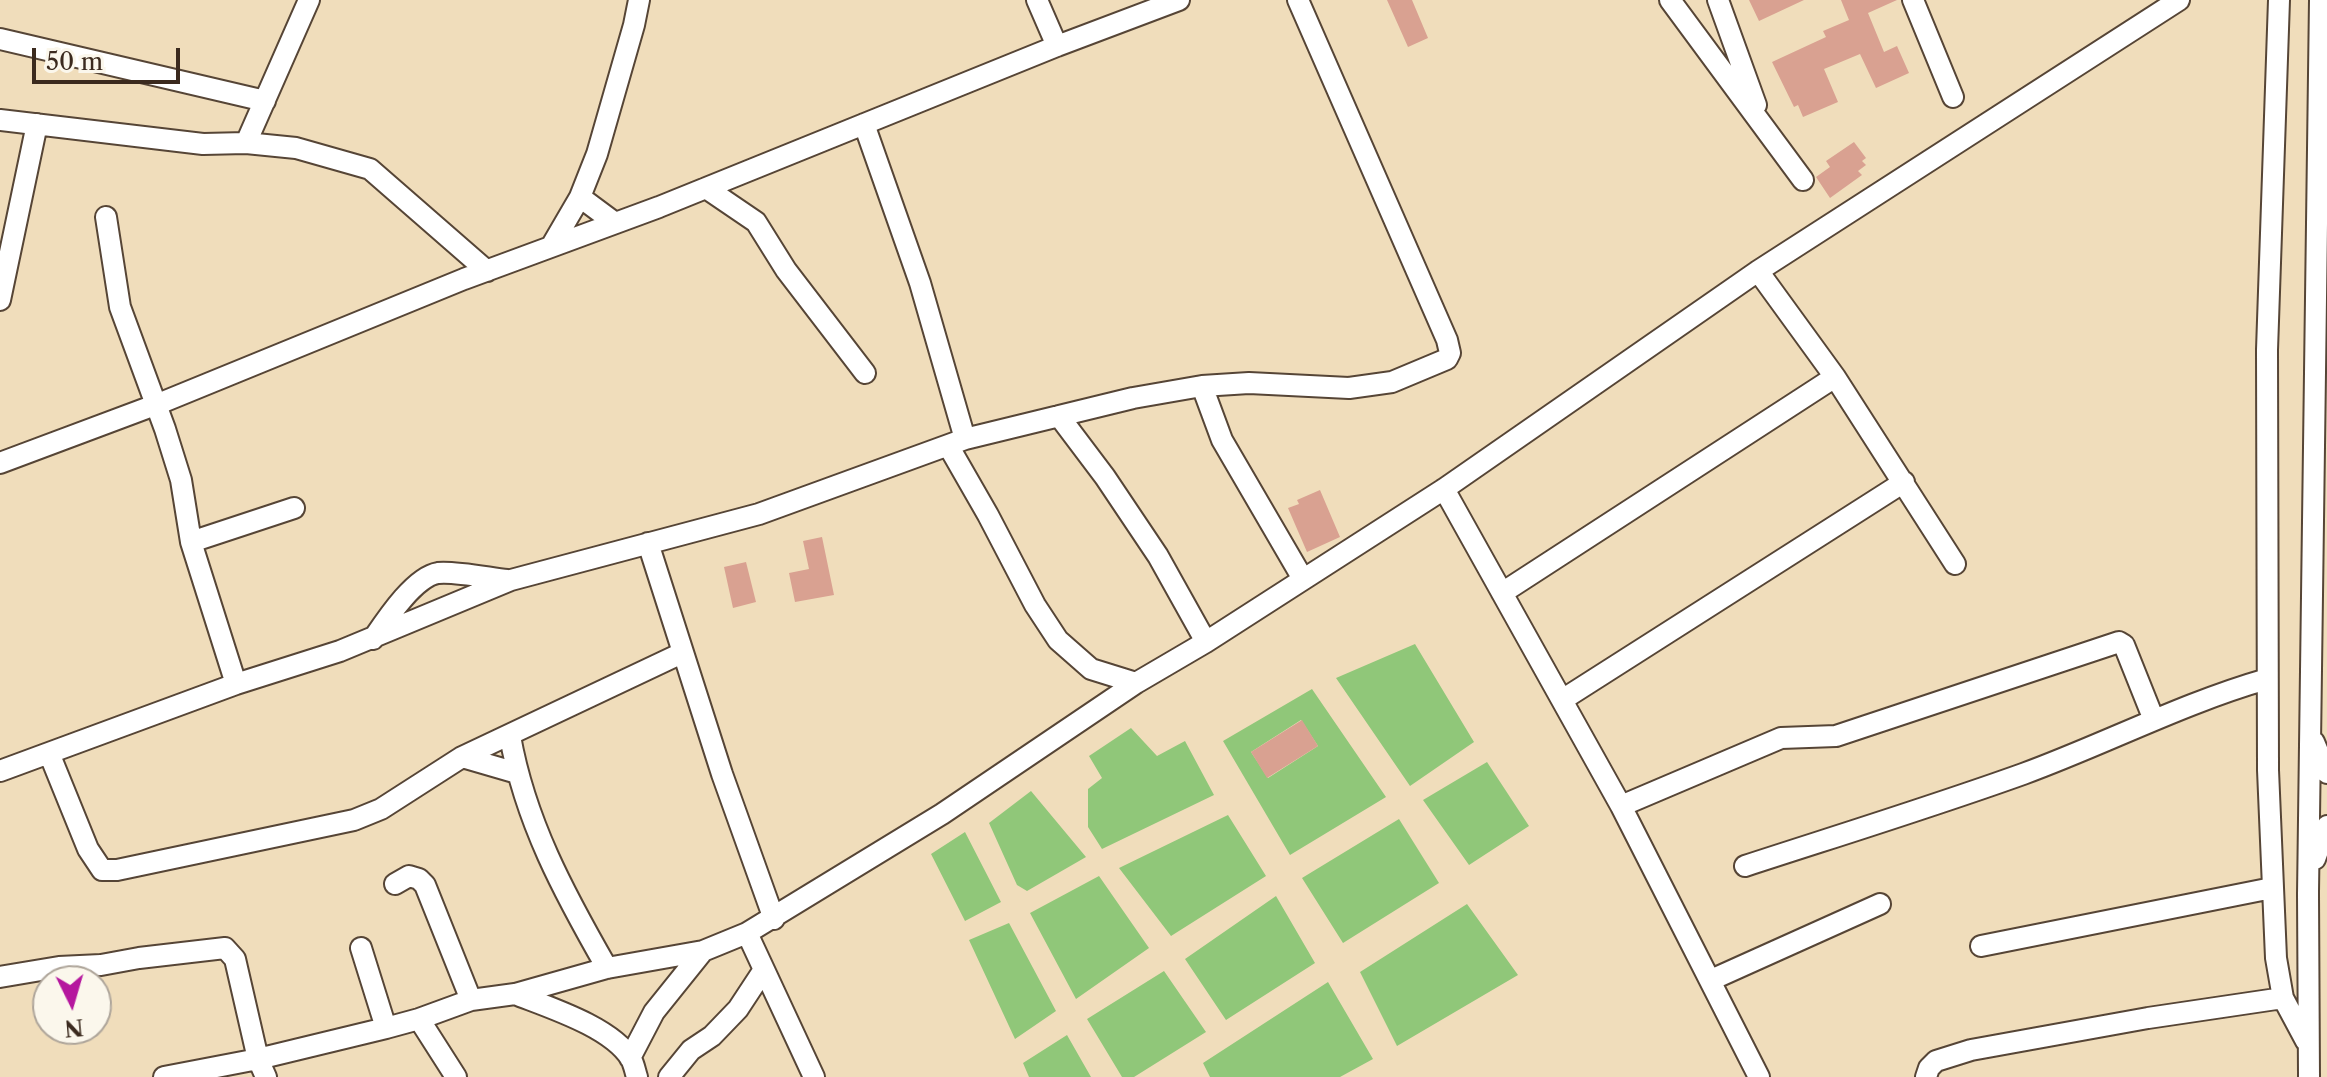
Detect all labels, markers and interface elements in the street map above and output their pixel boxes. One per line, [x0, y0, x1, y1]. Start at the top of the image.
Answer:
scale bar [36, 32, 184, 82]
text: 50 m [46, 47, 103, 76]
north arrow [32, 965, 112, 1045]
text: N [63, 1013, 85, 1042]

